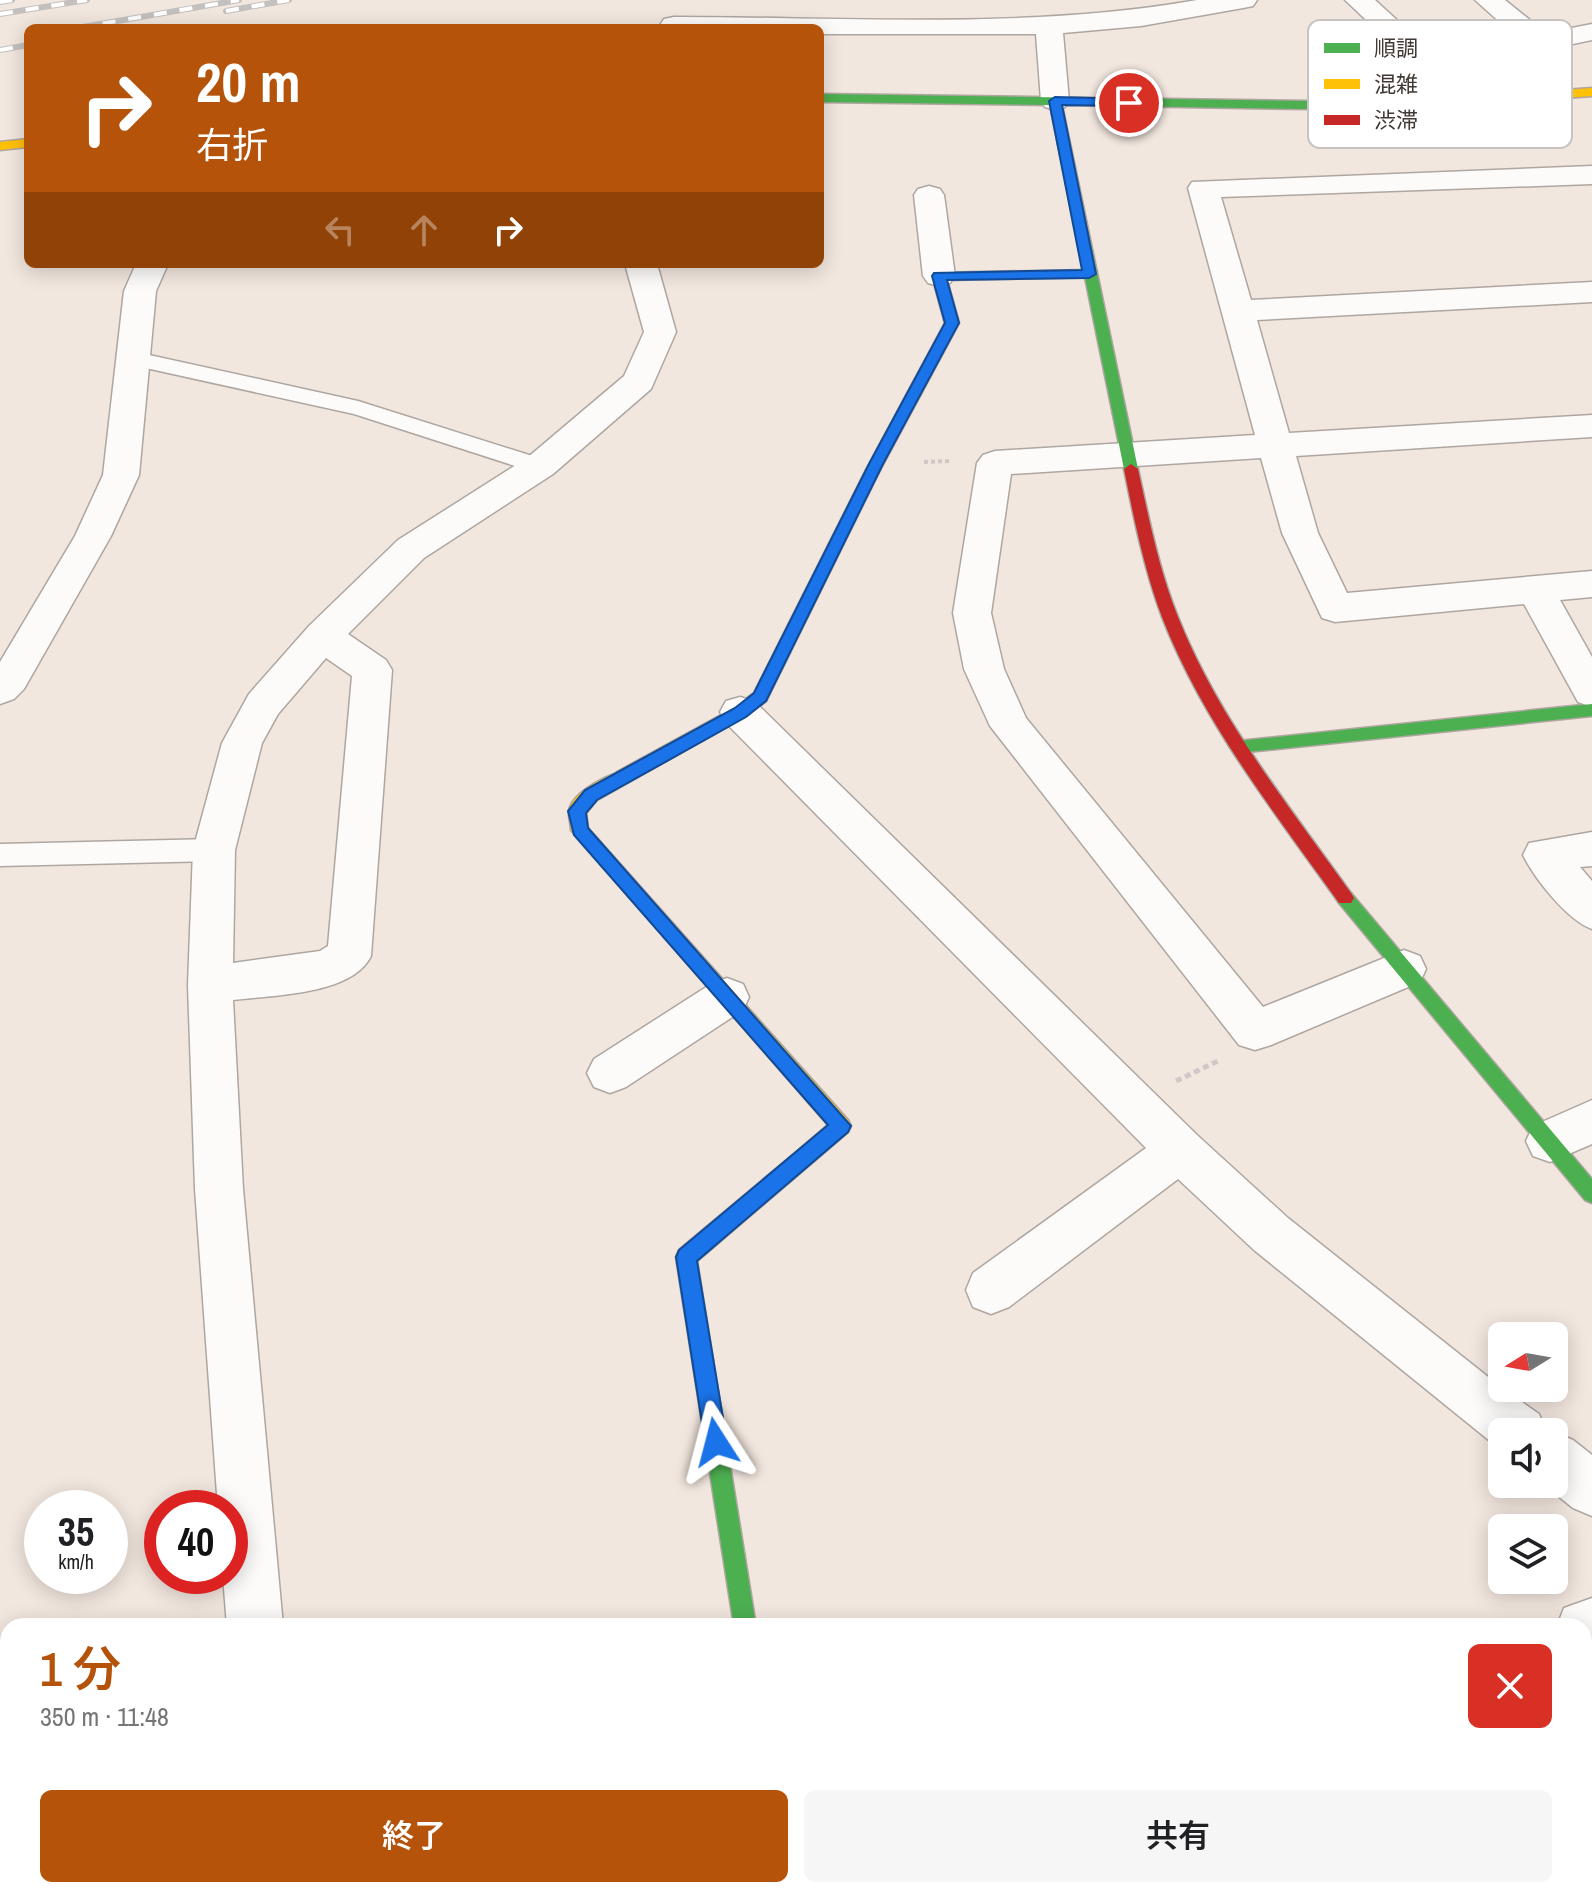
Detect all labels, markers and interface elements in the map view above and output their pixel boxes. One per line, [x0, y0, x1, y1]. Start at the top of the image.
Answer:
legend [1308, 20, 1572, 148]
text: 順調 [1374, 33, 1418, 63]
text: 20 m [196, 44, 301, 119]
icon: right [64, 56, 168, 160]
pin [1095, 69, 1163, 137]
text: 混雑 [1374, 69, 1418, 99]
icon: arrive [1107, 81, 1151, 125]
text: 渋滞 [1374, 105, 1418, 135]
text: 右折 [196, 121, 268, 169]
icon: left [318, 208, 362, 252]
icon: ahead [402, 208, 446, 252]
icon: right [486, 208, 530, 252]
north arrow [1488, 1322, 1568, 1402]
map controls [1488, 1322, 1568, 1594]
position arrow [674, 1400, 758, 1484]
button: sound [1488, 1418, 1568, 1498]
speed limit sign: 40 [144, 1490, 248, 1594]
text: 35 [58, 1505, 94, 1558]
button: layers [1488, 1514, 1568, 1594]
text: km/h [58, 1548, 94, 1575]
text: 1 分 [40, 1636, 121, 1701]
button: close [1468, 1644, 1552, 1728]
text: 350 m · 11:48 [40, 1699, 169, 1734]
button: 終了 [40, 1790, 788, 1882]
button: 共有 [804, 1790, 1552, 1882]

